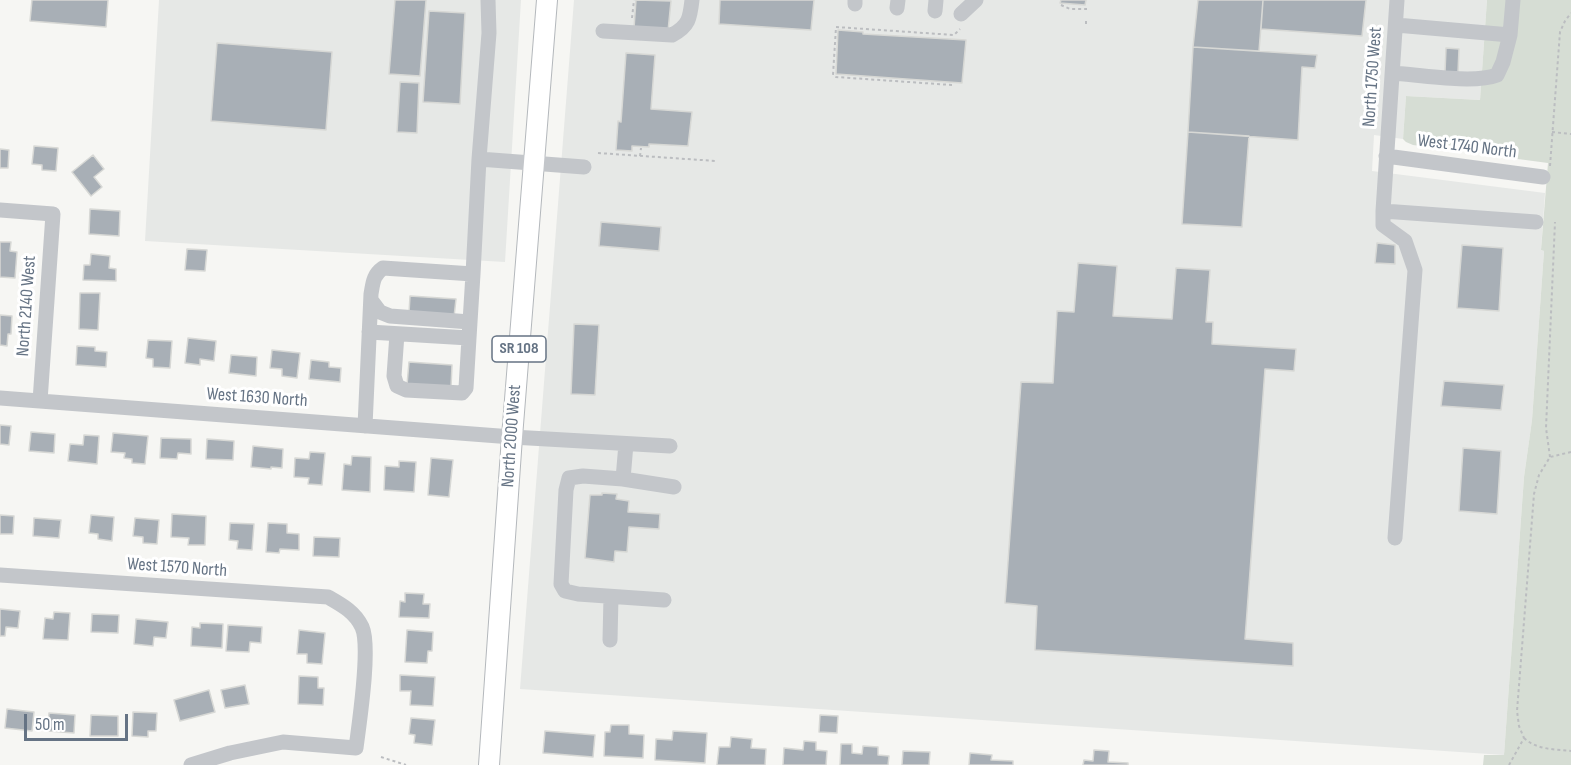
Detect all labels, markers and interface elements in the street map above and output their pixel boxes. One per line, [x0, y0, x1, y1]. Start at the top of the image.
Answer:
street label: North 1750 West [1359, 26, 1387, 128]
street label: West 1740 North [1416, 130, 1518, 164]
street label: North 2140 West [13, 255, 41, 357]
road number: SR 108 [492, 336, 546, 362]
street label: West 1630 North [206, 384, 308, 412]
street label: North 2000 West [498, 384, 526, 488]
street label: West 1570 North [126, 554, 228, 582]
scale bar [27, 702, 130, 740]
text: 50 m [35, 714, 65, 735]

